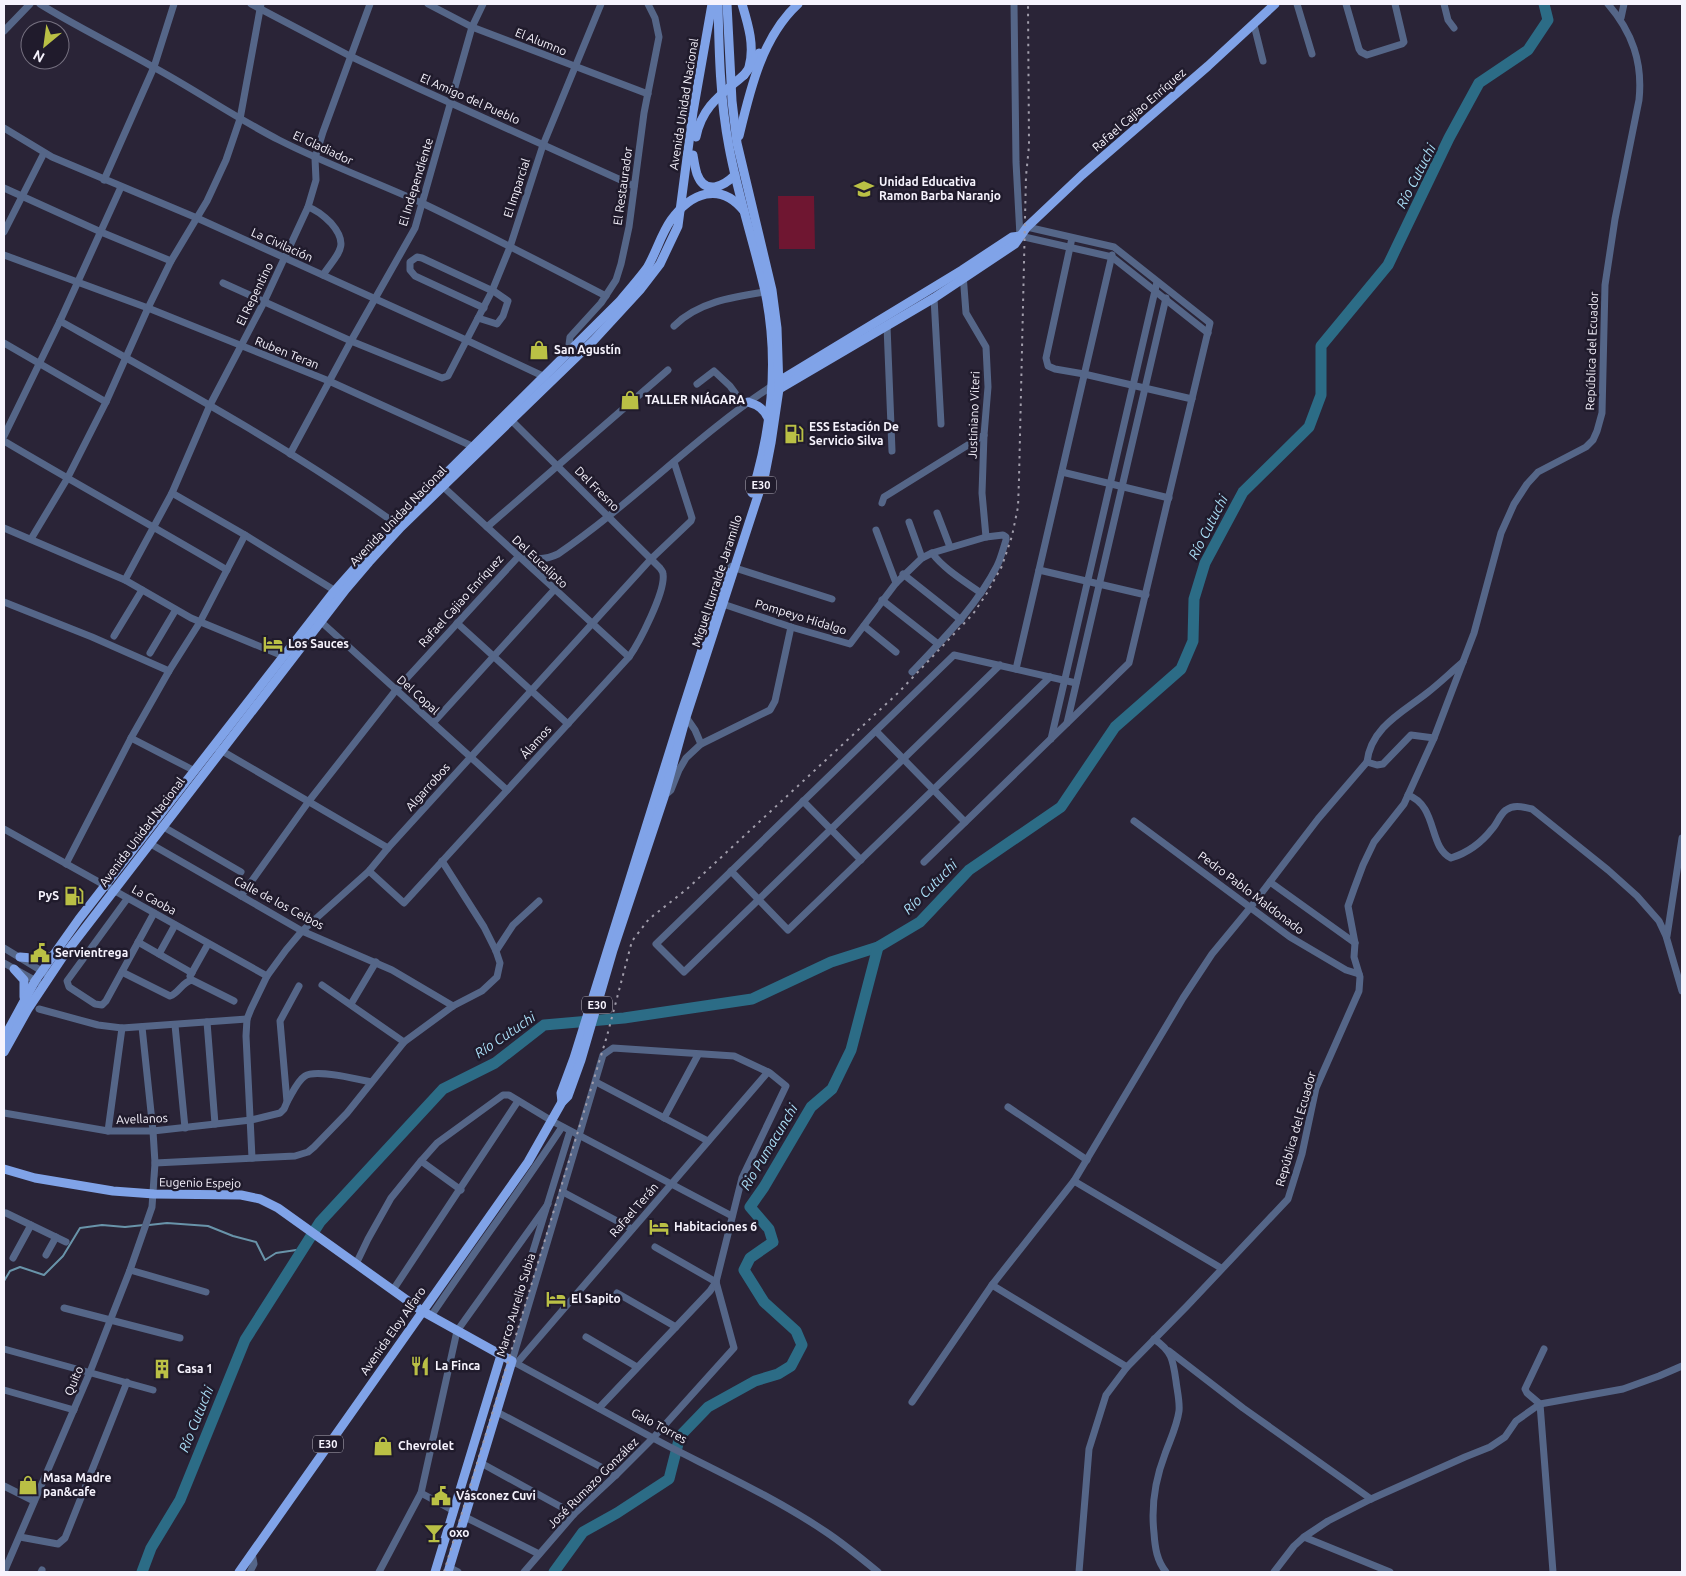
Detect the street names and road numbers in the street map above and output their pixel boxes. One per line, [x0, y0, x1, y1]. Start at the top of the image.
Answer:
street label: El Alumno [513, 25, 569, 58]
street label: Avenida Unidad Nacional [667, 37, 700, 171]
street label: Rafael Cajiao Enríquez [1089, 65, 1188, 154]
street label: El Amigo del Pueblo [418, 71, 522, 126]
street label: El Gladiador [291, 128, 356, 167]
street label: El Independiente [396, 136, 435, 227]
street label: El Restaurador [611, 146, 634, 226]
street label: El Imparcial [501, 157, 532, 219]
street label: La Civilación [250, 225, 315, 264]
street label: El Repentino [234, 260, 275, 328]
street label: República del Ecuador [1583, 291, 1600, 411]
street label: Ruben Teran [253, 334, 321, 371]
street label: Justiniano Viteri [965, 371, 982, 459]
street label: Avenida Unidad Nacional [347, 463, 449, 568]
street label: Del Fresno [572, 464, 622, 514]
road number: E30 [746, 476, 776, 494]
street label: Miguel Iturralde Jaramillo [689, 513, 744, 649]
street label: Del Eucalipto [510, 533, 571, 591]
street label: Rafael Cajiao Enríquez [416, 552, 506, 649]
street label: Pompeyo Hidalgo [754, 596, 849, 637]
street label: Del Copal [395, 673, 442, 717]
street label: Álamos [518, 723, 554, 761]
street label: Algarrobos [403, 760, 452, 813]
street label: Avenida Unidad Nacional [96, 775, 187, 889]
street label: Pedro Pablo Maldonado [1196, 849, 1307, 937]
street label: Calle de los Ceibos [232, 873, 326, 932]
street label: La Caoba [130, 882, 179, 917]
road number: E30 [582, 996, 612, 1014]
street label: República del Ecuador [1273, 1069, 1318, 1188]
street label: Avellanos [116, 1111, 168, 1126]
street label: Eugenio Espejo [159, 1175, 241, 1190]
street label: Rafael Terán [607, 1180, 661, 1239]
street label: Marco Aurelio Subia [494, 1252, 537, 1358]
street label: Avenida Eloy Alfaro [357, 1284, 428, 1377]
street label: Quito [62, 1364, 86, 1398]
street label: Galo Torres [629, 1405, 689, 1446]
street label: José Rumazo González [545, 1434, 641, 1530]
road number: E30 [313, 1436, 343, 1452]

